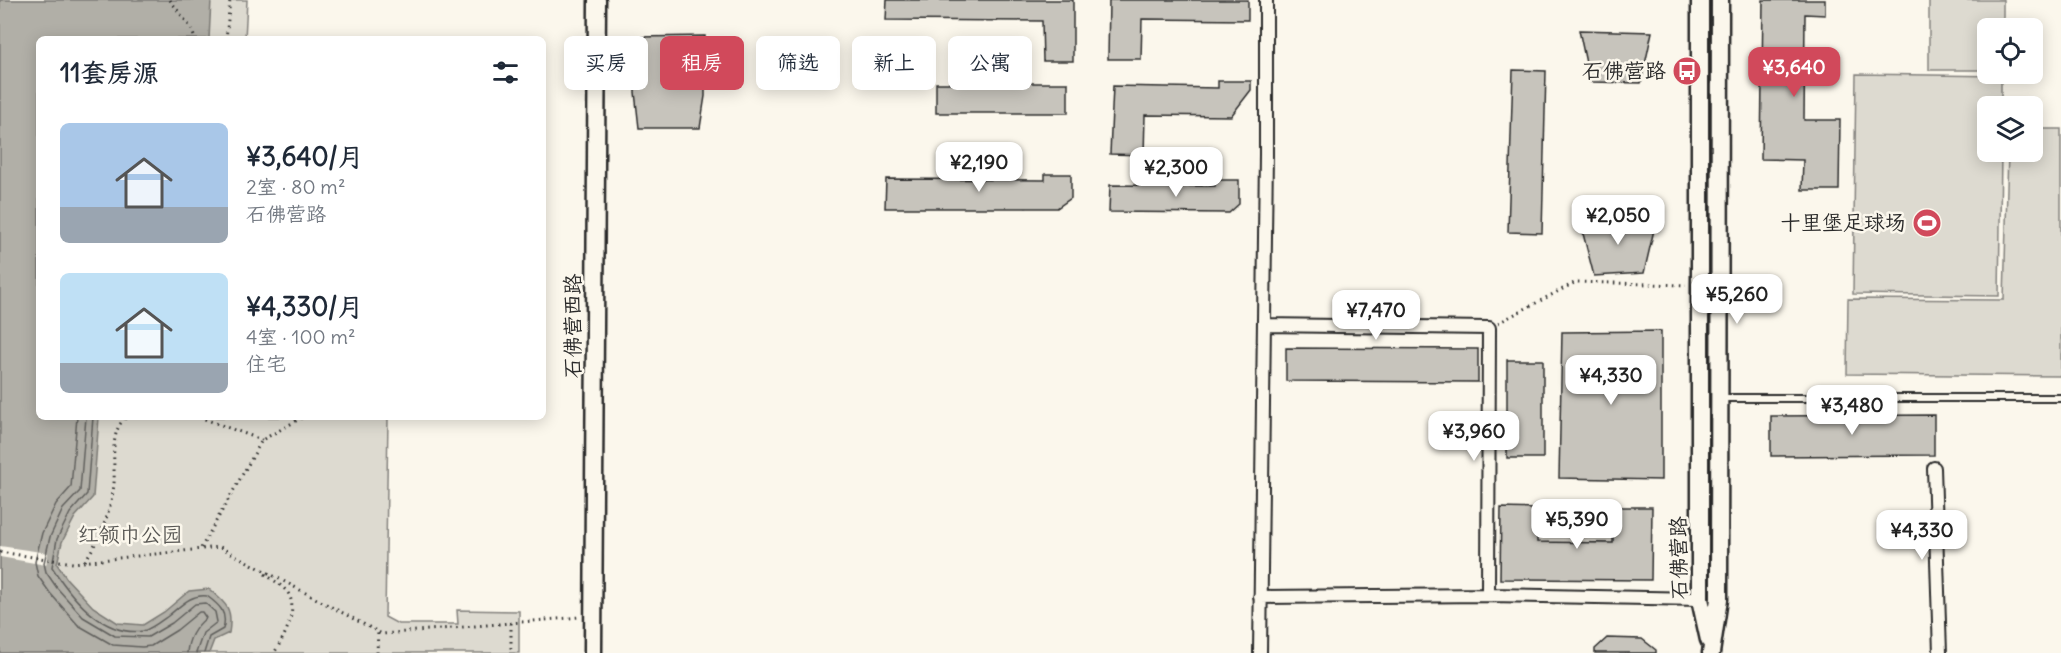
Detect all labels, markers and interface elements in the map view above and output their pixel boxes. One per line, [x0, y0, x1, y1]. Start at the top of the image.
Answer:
map controls [1977, 18, 2043, 162]
button: locate [1977, 18, 2043, 84]
chip: 买房 [564, 36, 648, 90]
chip: 租房 [660, 36, 744, 90]
chip: 筛选 [756, 36, 840, 90]
chip: 新上 [852, 36, 936, 90]
chip: 公寓 [948, 36, 1032, 90]
pin: ¥3,640 [1745, 47, 1843, 98]
text: ¥3,640 [1762, 54, 1826, 79]
bus stop icon: 石佛营路 [1671, 55, 1703, 87]
text: 11套房源 [60, 56, 159, 89]
icon: filters [489, 56, 522, 89]
place label: 石佛营路 [1582, 57, 1666, 84]
button: layers [1977, 96, 2043, 162]
text: ¥3,640/月 [246, 140, 364, 173]
pin: ¥2,190 [930, 142, 1028, 193]
icon: home [108, 147, 180, 219]
pin: ¥2,300 [1127, 147, 1225, 198]
text: ¥2,190 [950, 149, 1008, 174]
text: ¥2,300 [1144, 154, 1208, 179]
text: 2室 · 80 m² [246, 174, 345, 199]
pin: ¥2,050 [1569, 195, 1667, 246]
text: 石佛营路 [246, 201, 326, 226]
text: ¥2,050 [1586, 202, 1650, 227]
sports icon: 十里堡足球场 [1911, 207, 1943, 239]
place label: 十里堡足球场 [1780, 209, 1906, 236]
street label: 石佛营西路 [559, 274, 586, 379]
pin: ¥5,260 [1688, 274, 1786, 325]
text: ¥5,260 [1705, 281, 1769, 306]
text: ¥4,330/月 [246, 290, 364, 323]
pin: ¥7,470 [1327, 290, 1425, 341]
icon: home [108, 297, 180, 369]
text: ¥7,470 [1346, 297, 1406, 322]
text: 4室 · 100 m² [246, 324, 356, 349]
text: 住宅 [246, 351, 286, 376]
pin: ¥4,330 [1562, 355, 1660, 406]
text: ¥4,330 [1579, 362, 1643, 387]
pin: ¥3,480 [1803, 385, 1901, 436]
text: ¥3,480 [1820, 392, 1884, 417]
pin: ¥3,960 [1425, 411, 1523, 462]
text: ¥3,960 [1442, 418, 1506, 443]
pin: ¥5,390 [1528, 499, 1626, 550]
text: ¥5,390 [1545, 506, 1609, 531]
pin: ¥4,330 [1873, 510, 1971, 561]
street label: 石佛营路 [1664, 516, 1693, 600]
text: ¥4,330 [1890, 517, 1954, 542]
park label: 红领巾公园 [78, 521, 183, 548]

